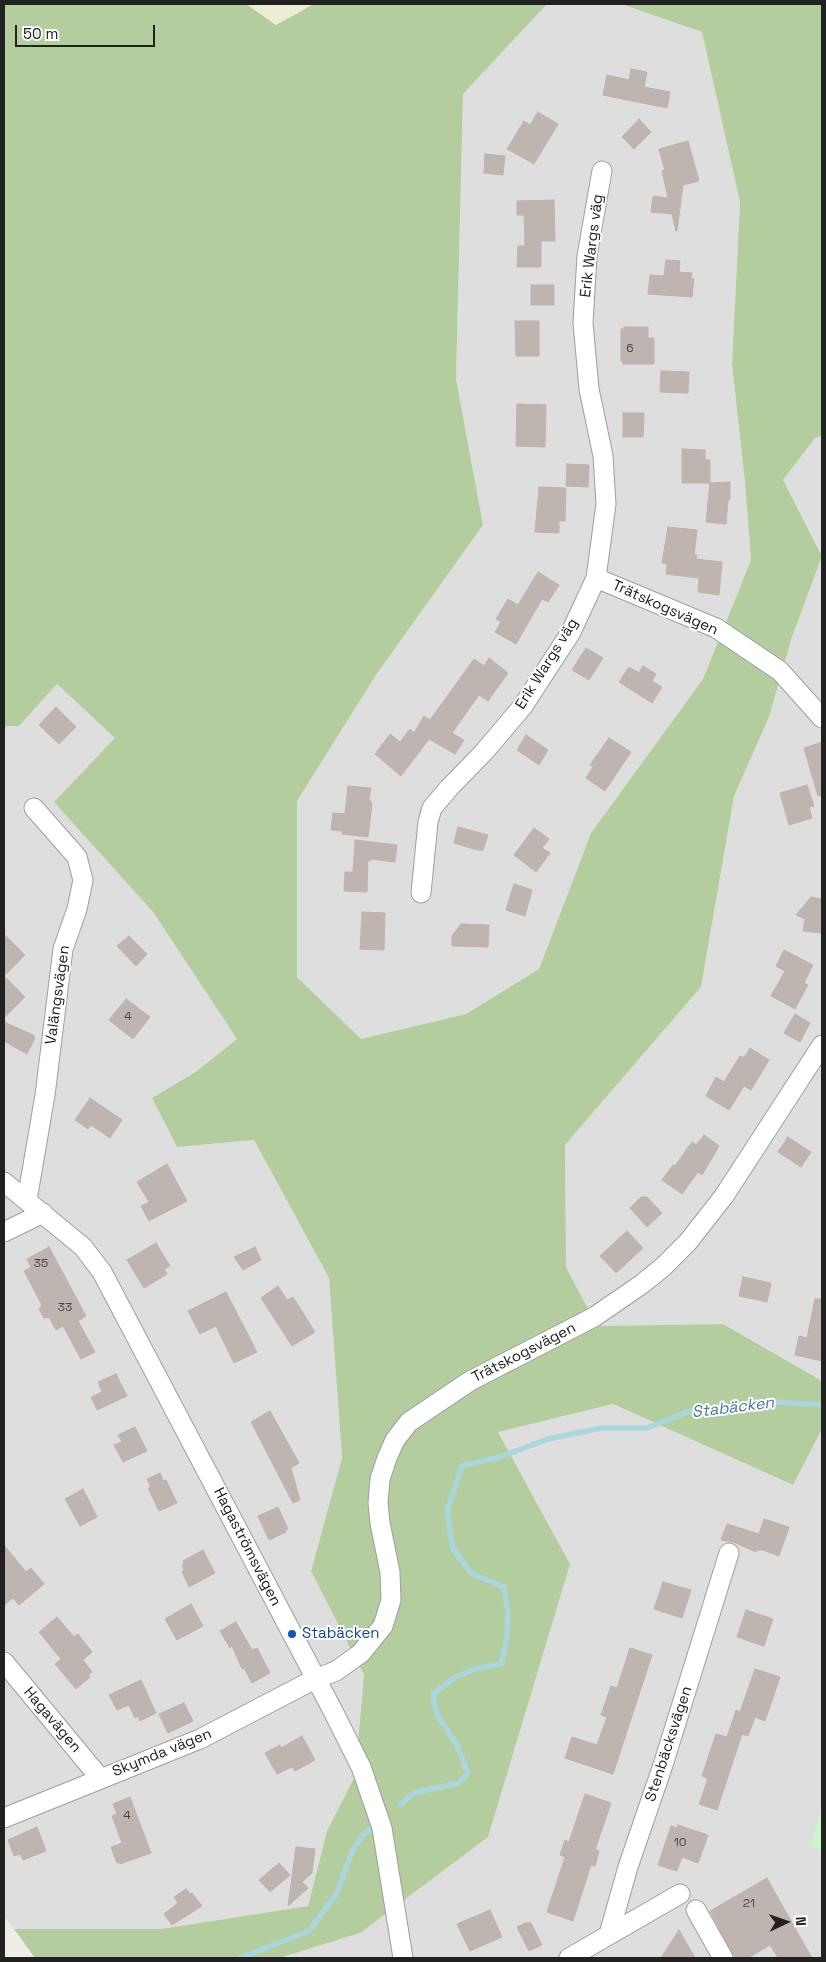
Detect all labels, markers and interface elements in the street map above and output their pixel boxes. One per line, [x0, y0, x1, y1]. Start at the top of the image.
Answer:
scale bar [18, 15, 158, 47]
text: 50 m [23, 24, 58, 43]
street label: Erik Wargs väg [577, 193, 607, 299]
house number: 6 [626, 342, 634, 356]
street label: Trätskogsvägen [609, 577, 721, 639]
street label: Erik Wargs väg [512, 615, 582, 713]
street label: Valängsvägen [42, 944, 74, 1046]
house number: 4 [124, 1010, 132, 1024]
house number: 35 [34, 1257, 48, 1271]
house number: 33 [58, 1301, 72, 1315]
street label: Trätskogsvägen [469, 1319, 579, 1387]
water label: Stabäcken [691, 1393, 775, 1423]
street label: Hagaströmsvägen [209, 1485, 285, 1609]
place label: Stabäcken [302, 1625, 379, 1643]
marker: Stabäcken [286, 1628, 298, 1640]
street label: Hagavägen [19, 1684, 85, 1756]
street label: Stenbäcksvägen [642, 1684, 696, 1804]
street label: Skymda vägen [110, 1725, 214, 1781]
house number: 4 [123, 1809, 131, 1823]
house number: 10 [674, 1836, 686, 1850]
house number: 21 [743, 1897, 755, 1911]
north arrow [761, 1897, 811, 1947]
text: N [792, 1916, 810, 1926]

